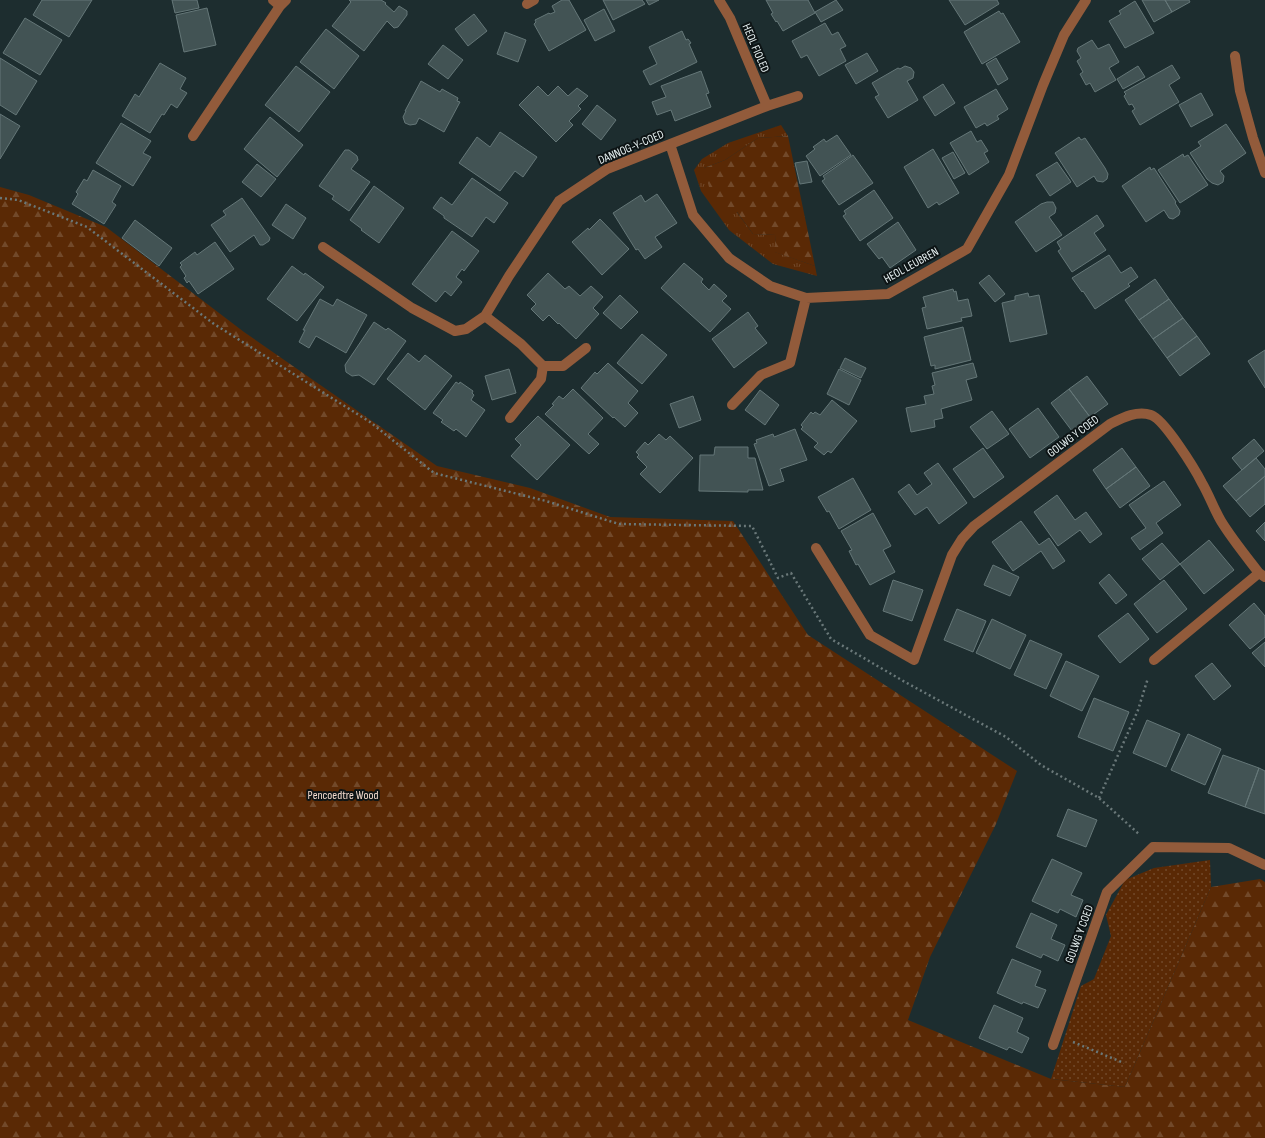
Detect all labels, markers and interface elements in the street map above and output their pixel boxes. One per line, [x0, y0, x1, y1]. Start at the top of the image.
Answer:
street label: HEOL FIOLED [739, 22, 773, 75]
street label: DANNOG-Y-COED [596, 127, 666, 168]
street label: HEOL LEUBREN [881, 244, 941, 287]
street label: GOLWG Y COED [1044, 412, 1102, 461]
park label: Pencoedtre Wood [308, 788, 378, 803]
street label: GOLWG Y COED [1062, 903, 1097, 965]

